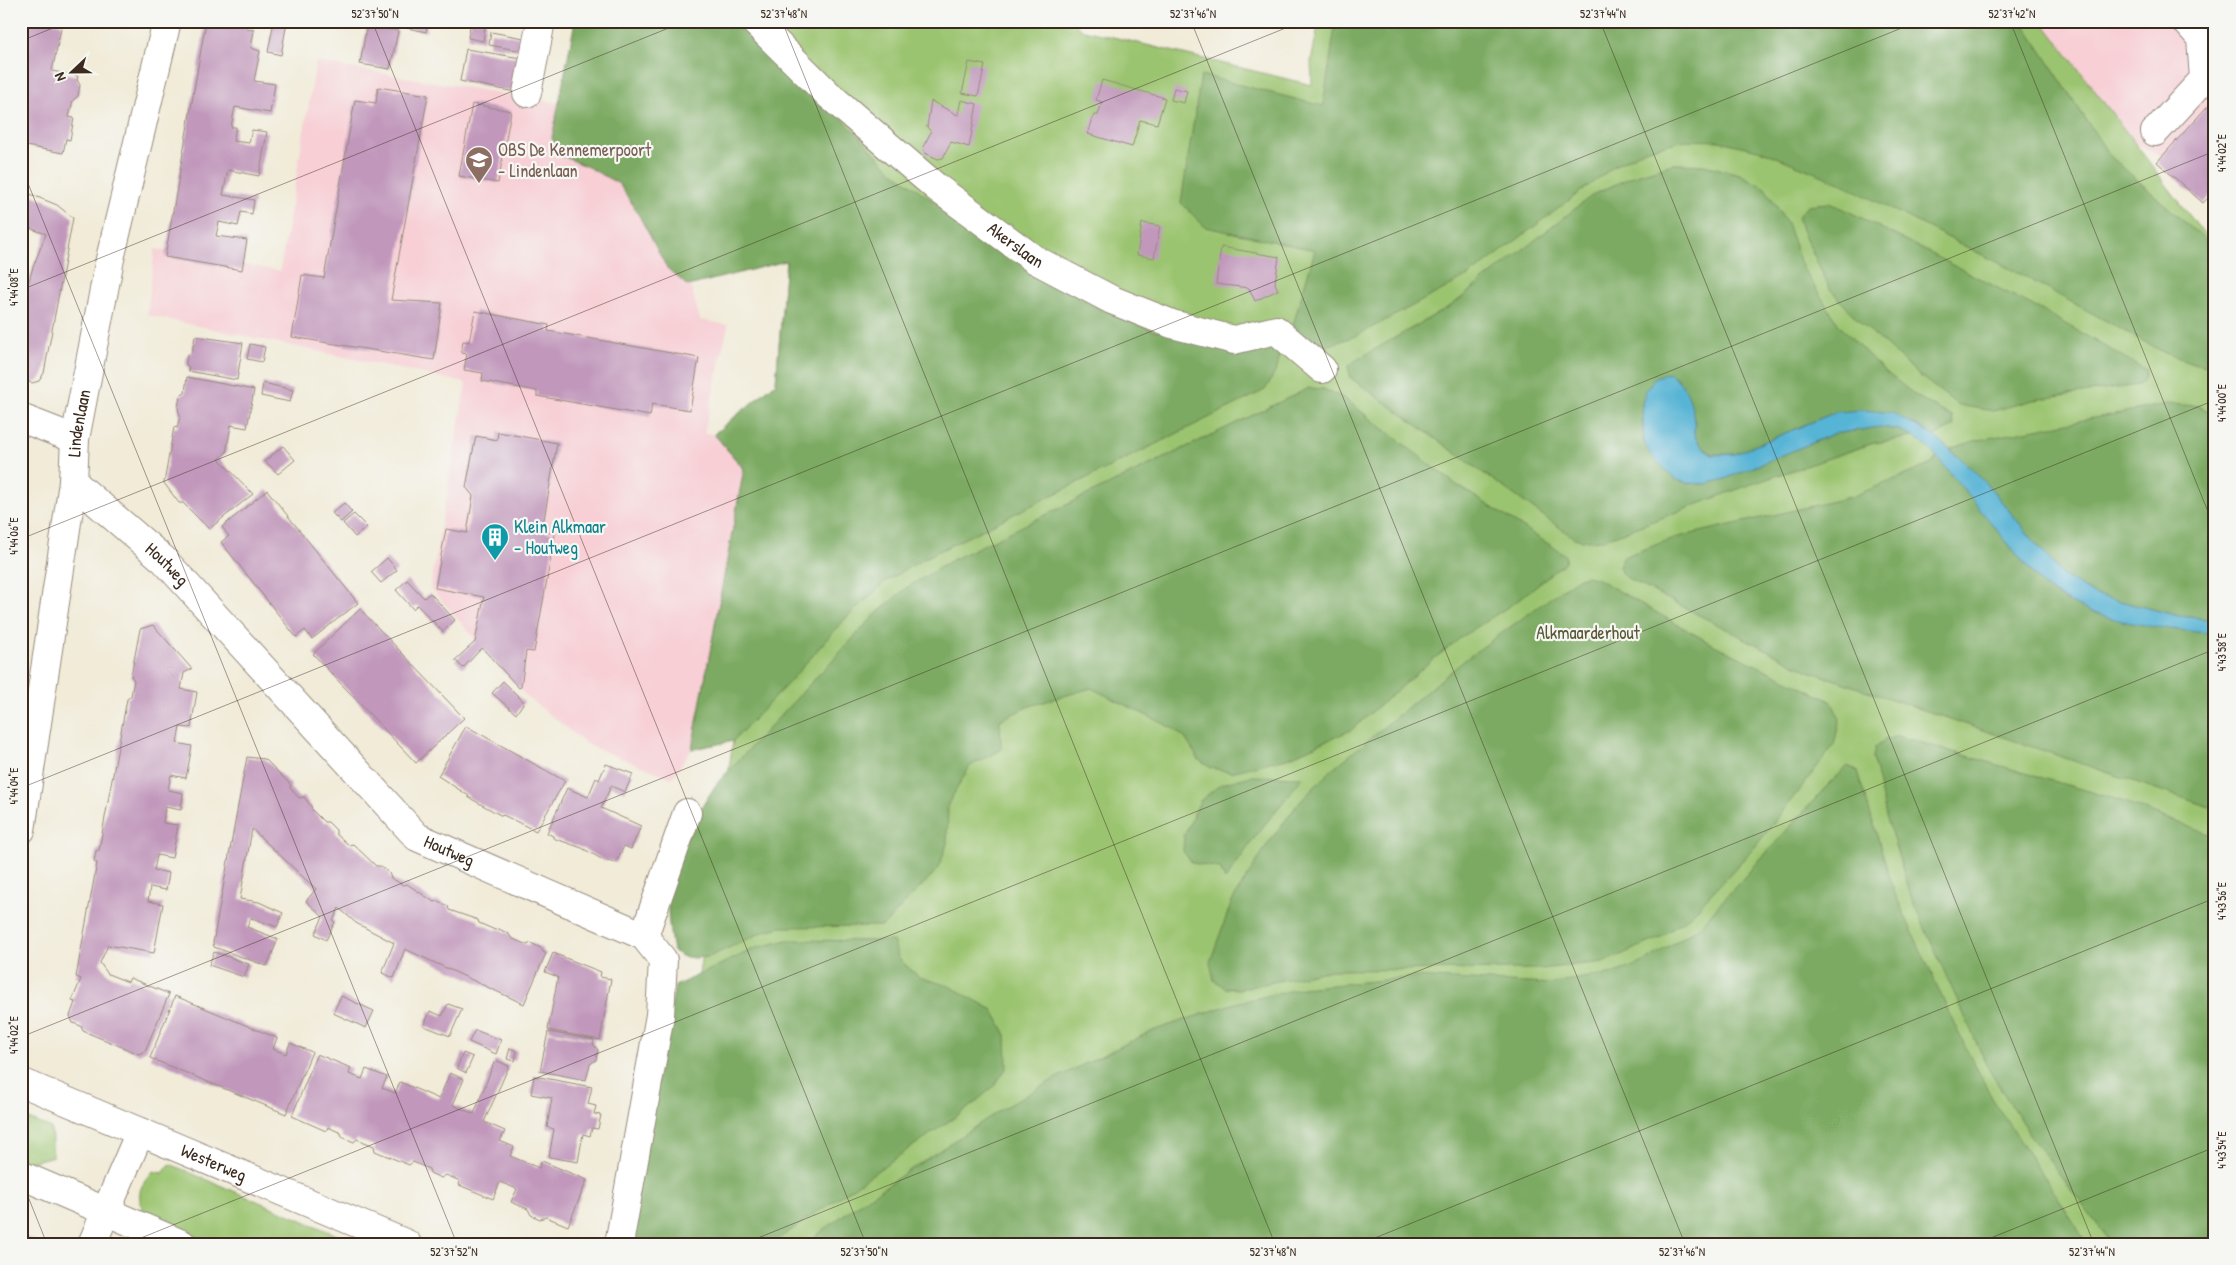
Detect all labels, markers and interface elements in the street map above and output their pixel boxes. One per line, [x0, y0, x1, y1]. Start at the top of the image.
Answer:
text: 52°37'50"N [351, 5, 399, 22]
text: 52°37'48"N [761, 5, 807, 22]
text: 52°37'46"N [1170, 5, 1216, 22]
text: 52°37'44"N [1580, 5, 1626, 22]
text: 52°37'42"N [1989, 5, 2035, 22]
north arrow [48, 48, 98, 98]
text: N [49, 70, 70, 84]
text: 4°44'02"E [2213, 133, 2230, 172]
place label: OBS De Kennemerpoort - Lindenlaan [498, 137, 652, 183]
school or university icon: OBS De Kennemerpoort - Lindenlaan [464, 145, 494, 184]
street label: Akerslaan [982, 216, 1048, 274]
text: 4°44'08"E [5, 267, 22, 306]
text: 4°44'00"E [2213, 383, 2230, 422]
street label: Lindenlaan [61, 387, 96, 458]
place label: Klein Alkmaar - Houtweg [514, 514, 606, 560]
text: 4°44'06"E [5, 517, 22, 555]
building icon: Klein Alkmaar - Houtweg [480, 522, 510, 561]
street label: Houtweg [140, 536, 195, 591]
park label: Alkmaarderhout [1536, 620, 1641, 645]
text: 4°43'58"E [2213, 632, 2230, 671]
text: 4°44'04"E [5, 767, 22, 805]
street label: Houtweg [420, 829, 478, 873]
text: 4°43'56"E [2213, 881, 2230, 920]
text: 4°44'02"E [5, 1015, 22, 1054]
text: 4°43'54"E [2213, 1130, 2230, 1169]
street label: Westerweg [177, 1138, 251, 1187]
text: 52°37'52"N [430, 1243, 478, 1260]
text: 52°37'50"N [840, 1243, 888, 1260]
text: 52°37'48"N [1250, 1243, 1296, 1260]
text: 52°37'46"N [1659, 1243, 1705, 1260]
text: 52°37'44"N [2069, 1243, 2115, 1260]

